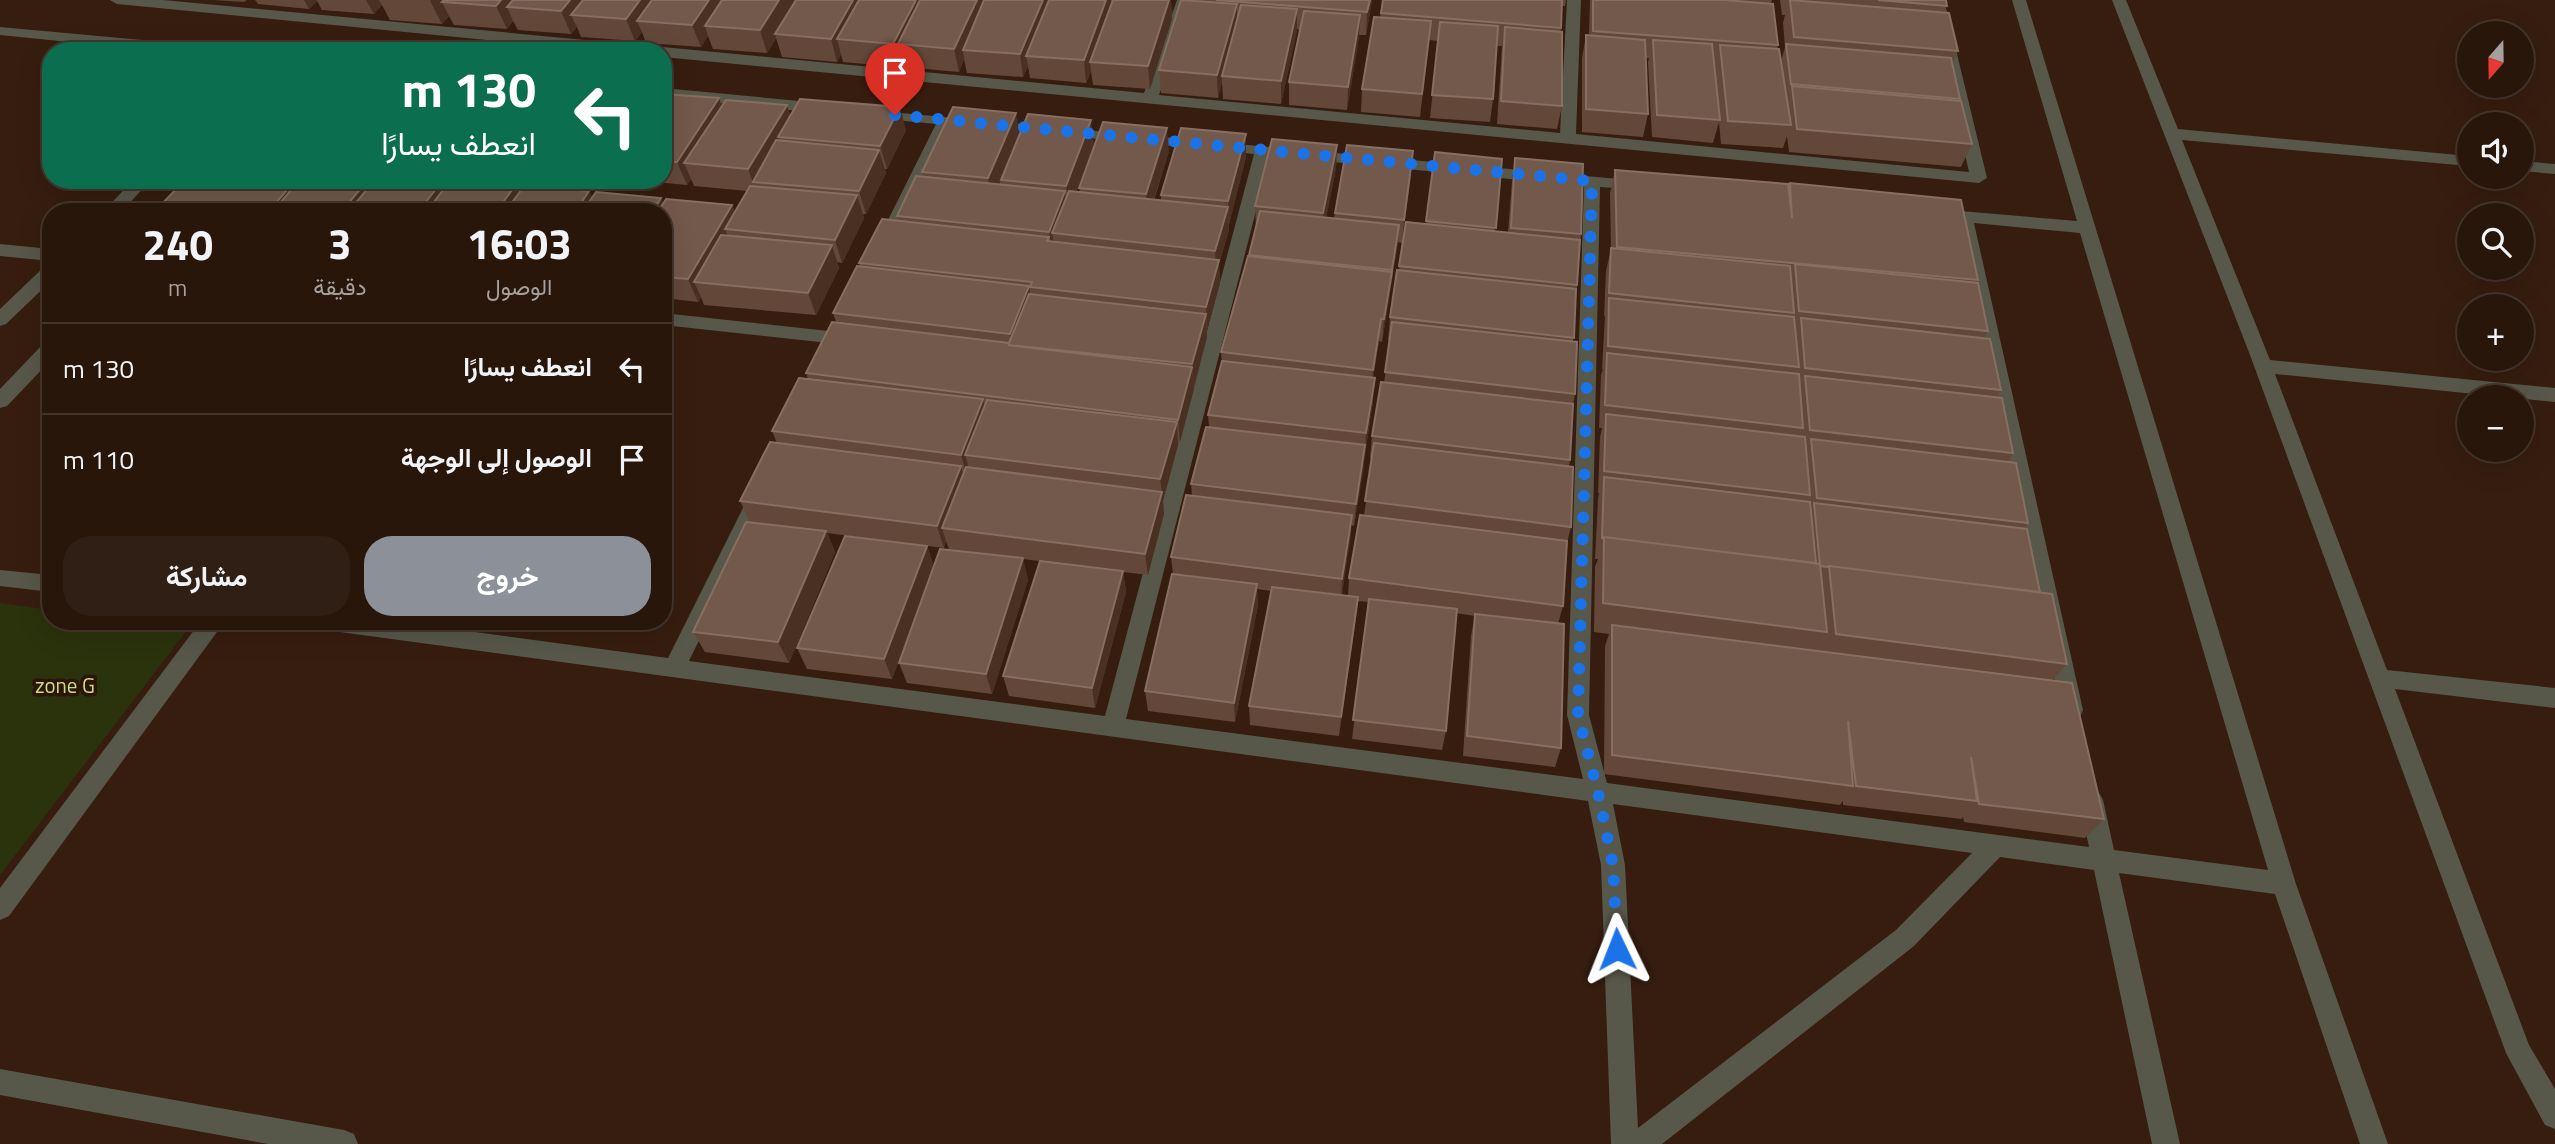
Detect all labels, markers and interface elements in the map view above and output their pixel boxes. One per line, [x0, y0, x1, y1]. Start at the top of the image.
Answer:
north arrow [2457, 21, 2534, 98]
map controls [2457, 21, 2534, 462]
pin [865, 43, 925, 115]
text: 130 m [402, 51, 536, 126]
icon: arrive [876, 54, 914, 92]
icon: left [560, 70, 651, 161]
button: sound [2457, 112, 2534, 189]
text: انعطف يسارًا [381, 119, 536, 167]
button: search [2457, 203, 2534, 280]
text: 3 [328, 211, 352, 275]
text: 16:03 [467, 211, 572, 275]
text: 240 [142, 212, 213, 276]
text: دقيقة [313, 269, 367, 304]
text: الوصول [486, 269, 552, 304]
text: m [168, 270, 187, 305]
button: + [2457, 294, 2534, 371]
text: انعطف يسارًا [463, 347, 592, 386]
text: 130 m [63, 349, 134, 388]
icon: left [613, 350, 651, 388]
button: − [2457, 385, 2534, 462]
text: الوصول إلى الوجهة [401, 438, 592, 477]
text: 110 m [63, 440, 134, 479]
icon: arrive [613, 441, 651, 479]
button: مشاركة [63, 536, 350, 616]
button: خروج [364, 536, 651, 616]
park label: zone G [35, 669, 95, 701]
position arrow [1580, 912, 1654, 986]

